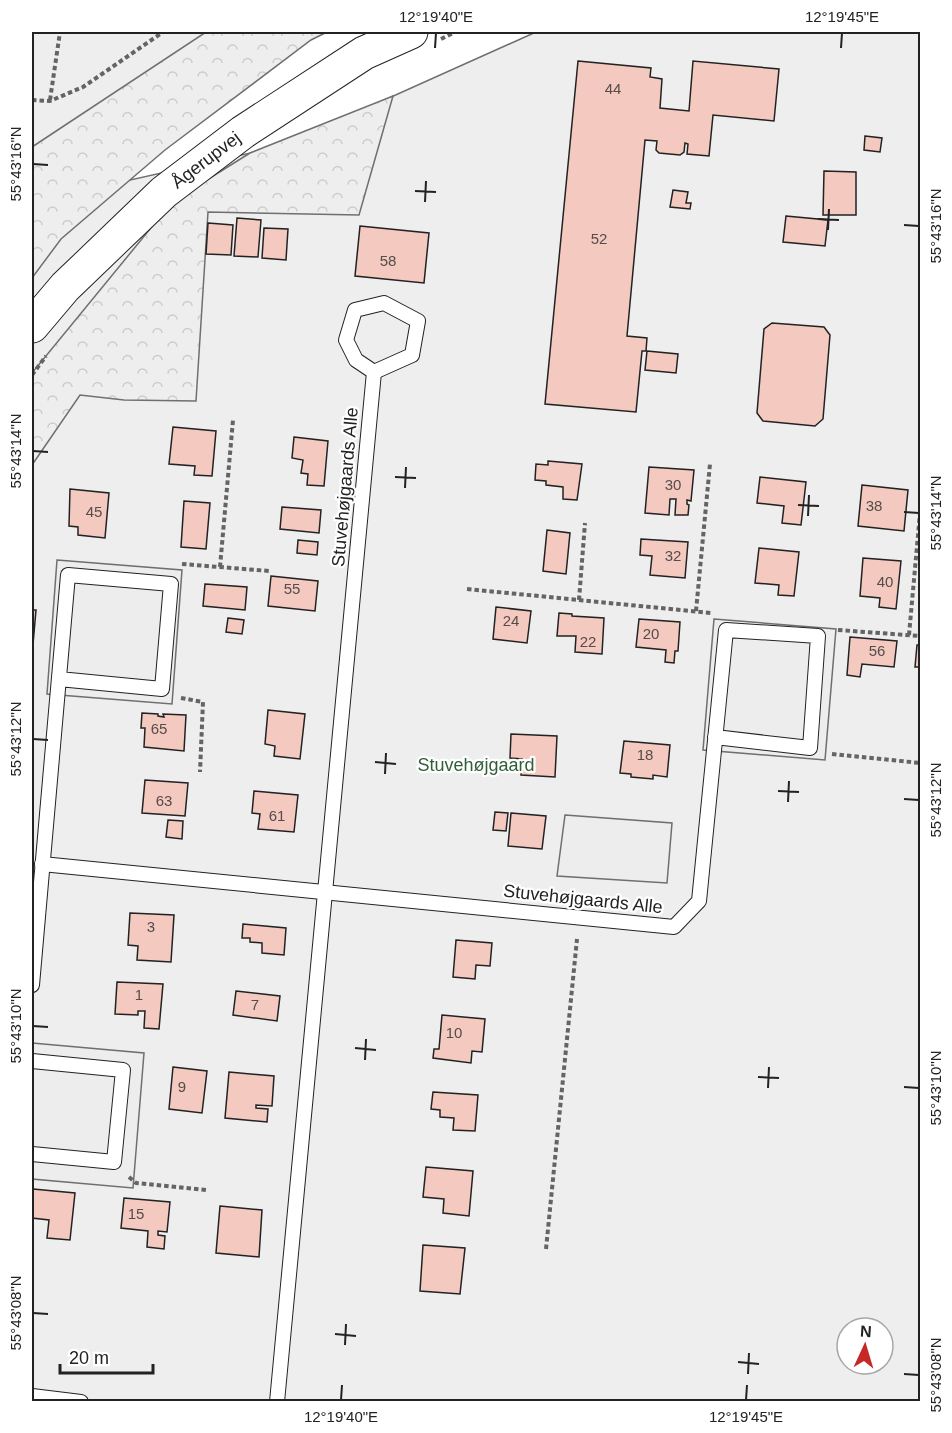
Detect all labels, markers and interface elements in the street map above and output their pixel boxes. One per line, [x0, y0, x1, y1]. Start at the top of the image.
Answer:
text: 12°19'40"E [399, 8, 473, 25]
text: 12°19'45"E [805, 8, 879, 25]
house number: 44 [605, 80, 621, 97]
text: 55°43'16"N [7, 126, 24, 202]
street label: Ågerupvej [168, 128, 244, 192]
text: 55°43'16"N [927, 188, 944, 264]
house number: 52 [591, 230, 607, 247]
house number: 58 [380, 252, 396, 269]
street label: Stuvehøjgaards Alle [328, 406, 362, 568]
text: 55°43'14"N [7, 413, 24, 489]
text: 55°43'14"N [927, 475, 944, 551]
house number: 30 [665, 476, 681, 493]
house number: 38 [866, 497, 882, 514]
house number: 45 [86, 503, 102, 520]
house number: 32 [665, 547, 681, 564]
house number: 40 [877, 573, 893, 590]
house number: 55 [284, 580, 300, 597]
house number: 24 [503, 612, 519, 629]
house number: 20 [643, 625, 659, 642]
house number: 22 [580, 633, 596, 650]
house number: 56 [869, 642, 885, 659]
text: 55°43'12"N [7, 701, 24, 777]
house number: 65 [151, 720, 167, 737]
house number: 18 [637, 746, 653, 763]
park label: Stuvehøjgaard [417, 755, 535, 775]
text: 55°43'12"N [927, 762, 944, 838]
house number: 63 [156, 792, 172, 809]
house number: 61 [269, 807, 285, 824]
street label: Stuvehøjgaards Alle [502, 881, 664, 917]
house number: 3 [147, 918, 155, 935]
house number: 1 [135, 986, 143, 1003]
text: 55°43'10"N [7, 988, 24, 1064]
house number: 7 [251, 996, 259, 1013]
house number: 10 [446, 1024, 462, 1041]
text: 55°43'10"N [927, 1050, 944, 1126]
house number: 9 [178, 1078, 186, 1095]
house number: 15 [128, 1205, 144, 1222]
text: 55°43'08"N [7, 1275, 24, 1351]
north arrow [835, 1316, 895, 1376]
text: N [860, 1323, 872, 1340]
scale bar [60, 1337, 153, 1375]
text: 55°43'08"N [927, 1337, 944, 1413]
text: 20 m [69, 1348, 109, 1368]
text: 12°19'40"E [304, 1408, 378, 1425]
text: 12°19'45"E [709, 1408, 783, 1425]

